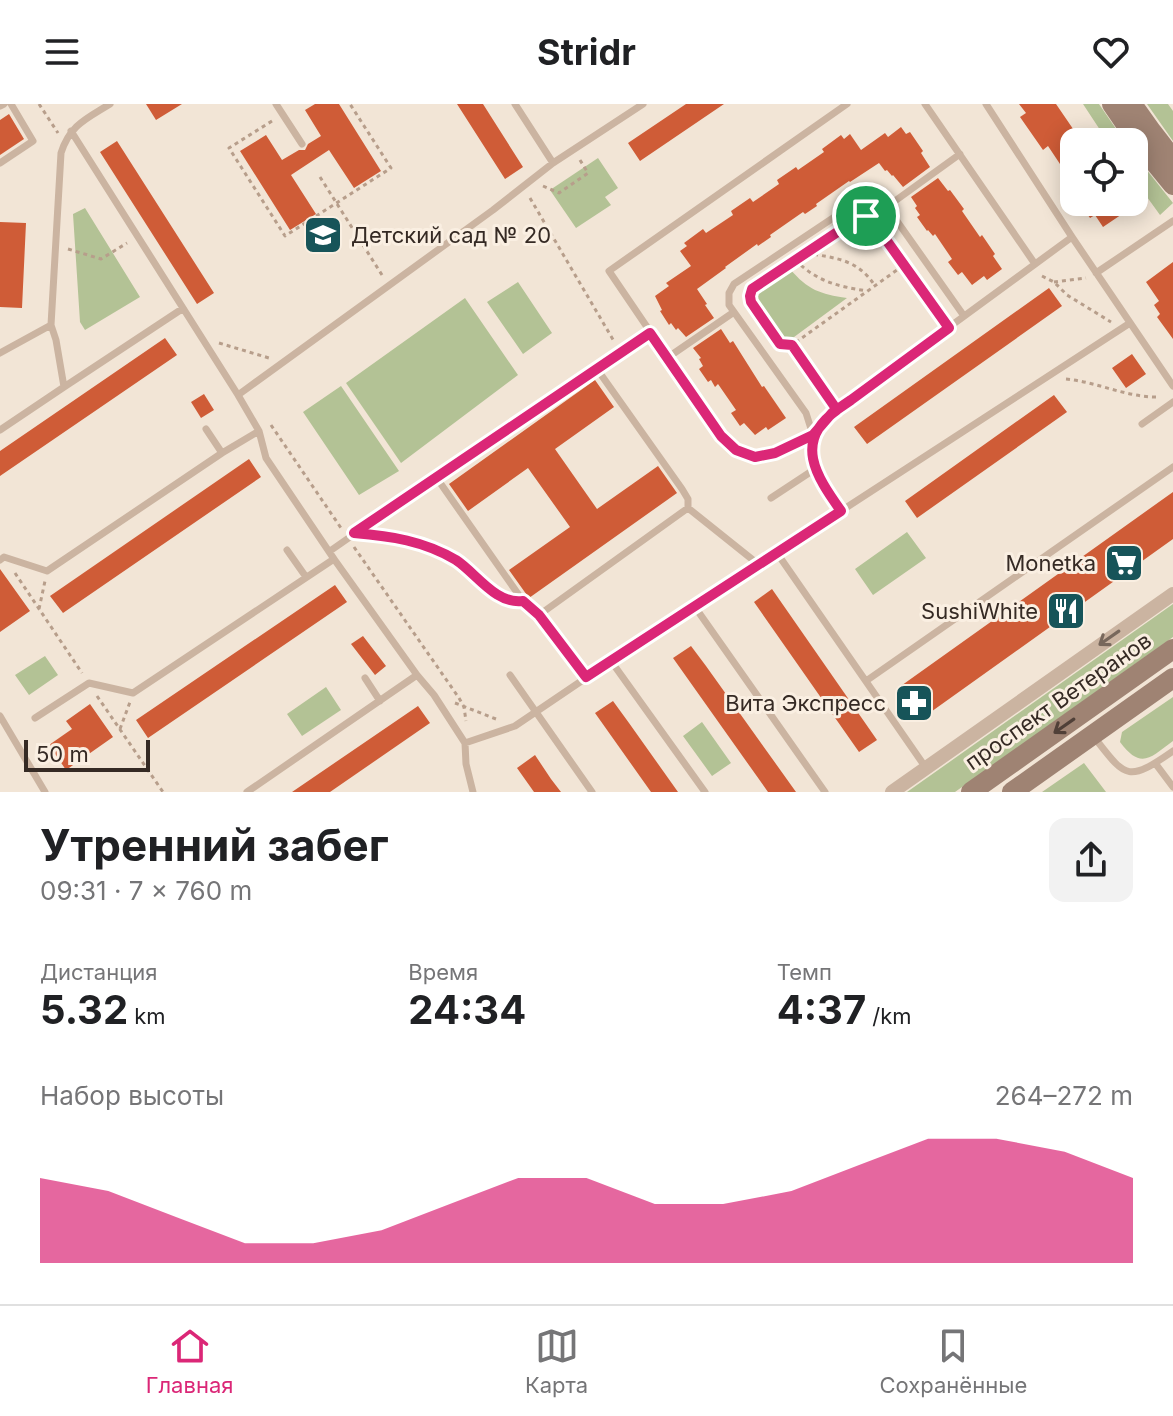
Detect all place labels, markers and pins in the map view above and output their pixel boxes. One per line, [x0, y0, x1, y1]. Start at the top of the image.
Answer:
pin [832, 182, 900, 250]
school or university icon: Детский сад № 20 [302, 214, 344, 256]
place label: Детский сад № 20 [351, 222, 551, 248]
supermarket icon: Monetka [1103, 542, 1145, 584]
place label: Monetka [1005, 550, 1096, 576]
restaurant icon: SushiWhite [1045, 590, 1087, 632]
place label: SushiWhite [921, 598, 1038, 624]
pharmacy icon: Вита Экспресс [893, 682, 935, 724]
place label: Вита Экспресс [725, 690, 886, 716]

